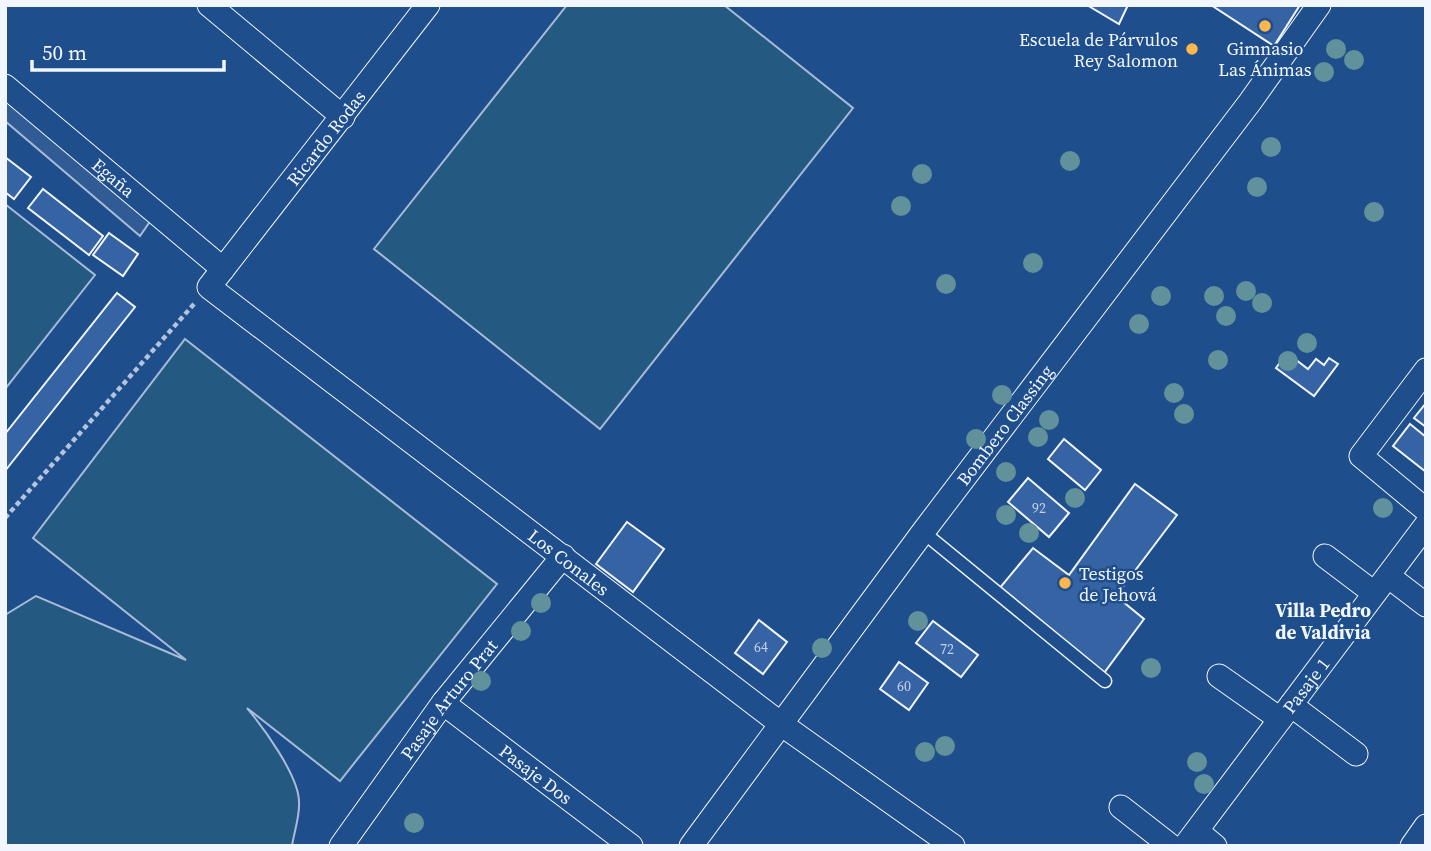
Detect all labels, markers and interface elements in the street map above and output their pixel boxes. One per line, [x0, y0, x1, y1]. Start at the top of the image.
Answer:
marker: Gimnasio Las Ánimas [1257, 18, 1273, 34]
place label: Escuela de Párvulos Rey Salomon [1019, 27, 1178, 73]
scale bar [32, 28, 224, 72]
place label: Gimnasio Las Ánimas [1218, 36, 1312, 82]
text: 50 m [42, 38, 87, 67]
marker: Escuela de Párvulos Rey Salomon [1184, 41, 1200, 57]
street label: Ricardo Rodas [281, 85, 371, 191]
street label: Egaña [87, 152, 141, 203]
street label: Bombero Classing [950, 359, 1058, 490]
house number: 92 [1032, 498, 1046, 518]
street label: Los Conales [523, 523, 615, 601]
place label: Testigos de Jehová [1079, 561, 1157, 607]
marker: Testigos de Jehová [1057, 575, 1073, 591]
district label: Villa Pedro de Valdivia [1275, 597, 1372, 645]
street label: Pasaje Arturo Prat [394, 634, 503, 764]
house number: 64 [754, 637, 768, 657]
house number: 72 [940, 639, 954, 659]
street label: Pasaje 1 [1276, 652, 1335, 718]
house number: 60 [897, 676, 911, 696]
street label: Pasaje Dos [494, 738, 578, 810]

